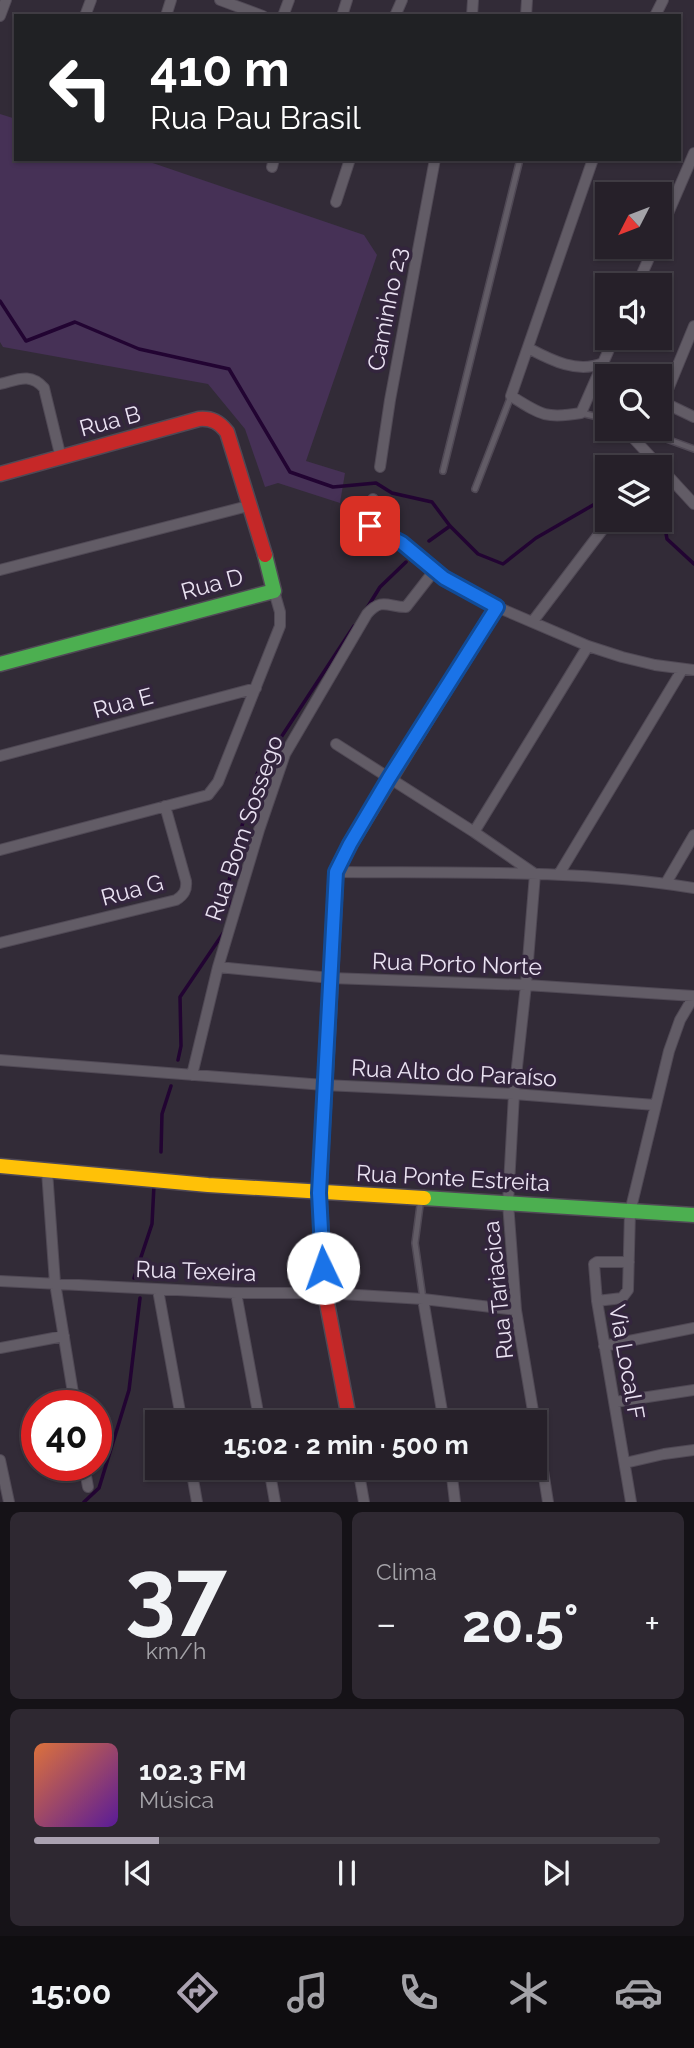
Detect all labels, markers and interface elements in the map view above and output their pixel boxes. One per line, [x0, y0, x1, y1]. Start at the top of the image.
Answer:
text: 410 m [150, 40, 290, 97]
icon: left [35, 42, 126, 133]
text: Rua Pau Brasil [150, 99, 361, 136]
north arrow [595, 182, 672, 259]
map controls [595, 182, 672, 532]
street label: Caminho 23 [361, 245, 412, 373]
button: sound [595, 273, 672, 350]
button: search [595, 364, 672, 441]
street label: Rua B [76, 399, 143, 442]
button: layers [595, 455, 672, 532]
pin [340, 496, 400, 556]
icon: arrive [351, 507, 389, 545]
street label: Rua D [178, 562, 246, 605]
street label: Rua E [90, 682, 156, 723]
street label: Rua Bom Sossego [199, 732, 288, 924]
street label: Rua G [98, 868, 166, 911]
street label: Rua Porto Norte [372, 947, 542, 980]
street label: Rua Alto do Paraíso [350, 1054, 558, 1091]
street label: Rua Ponte Estreita [355, 1159, 551, 1196]
street label: Rua Tariacica [477, 1220, 518, 1360]
position arrow [286, 1231, 360, 1305]
street label: Rua Texeira [135, 1255, 257, 1286]
street label: Via Local F [604, 1302, 651, 1421]
speed limit sign: 40 [21, 1390, 112, 1481]
text: 15:02 · 2 min · 500 m [223, 1430, 469, 1460]
text: 37 [125, 1538, 227, 1645]
text: Clima [376, 1558, 437, 1585]
text: 20.5° [462, 1593, 579, 1654]
text: − [376, 1601, 396, 1646]
text: + [644, 1601, 660, 1646]
text: km/h [146, 1637, 206, 1664]
text: 102.3 FM [139, 1756, 246, 1786]
text: Música [139, 1786, 214, 1813]
icon: previous [119, 1854, 157, 1892]
icon: pause [328, 1854, 366, 1892]
icon: next [537, 1854, 575, 1892]
icon: directions [173, 1968, 222, 2017]
icon: music [283, 1968, 332, 2017]
icon: phone [394, 1968, 443, 2017]
icon: climate [504, 1968, 553, 2017]
icon: car [614, 1968, 663, 2017]
text: 15:00 [31, 1974, 111, 2011]

